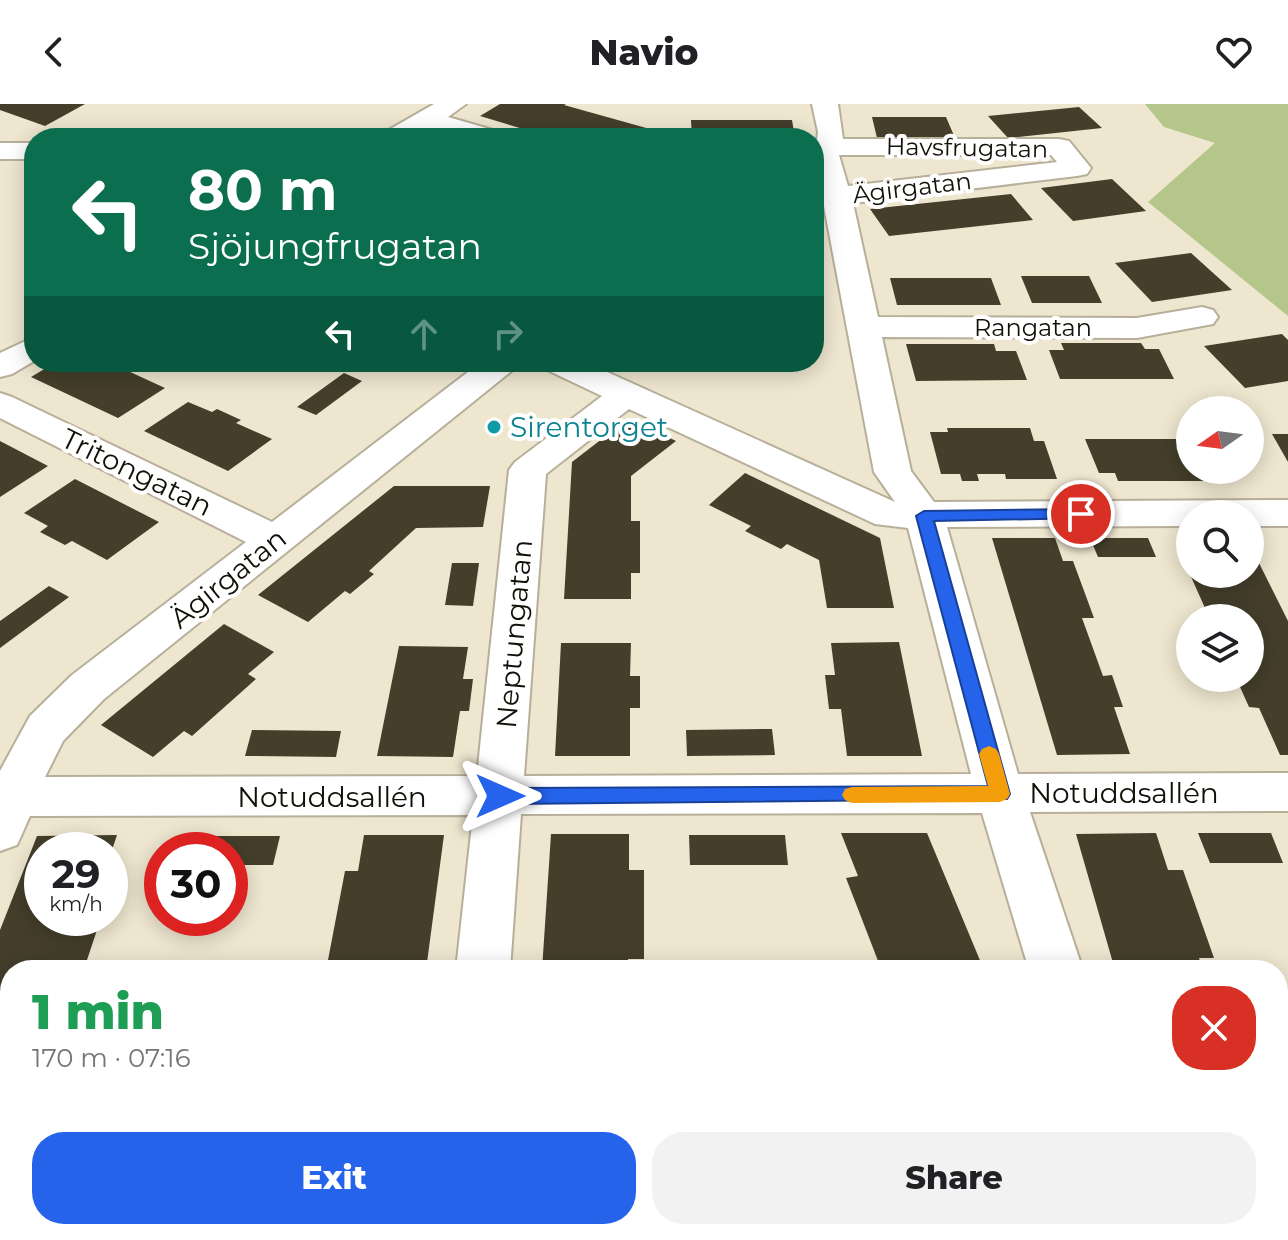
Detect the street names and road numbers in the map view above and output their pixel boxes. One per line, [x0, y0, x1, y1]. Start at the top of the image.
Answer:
street label: Havsfrugatan [886, 132, 1048, 163]
street label: Ägirgatan [851, 166, 973, 209]
street label: Rangatan [974, 313, 1092, 342]
street label: Tritongatan [56, 421, 218, 523]
street label: Ägirgatan [163, 521, 293, 635]
street label: Neptungatan [489, 538, 539, 730]
street label: Notuddsallén [1029, 776, 1219, 810]
street label: Notuddsallén [237, 780, 427, 814]

